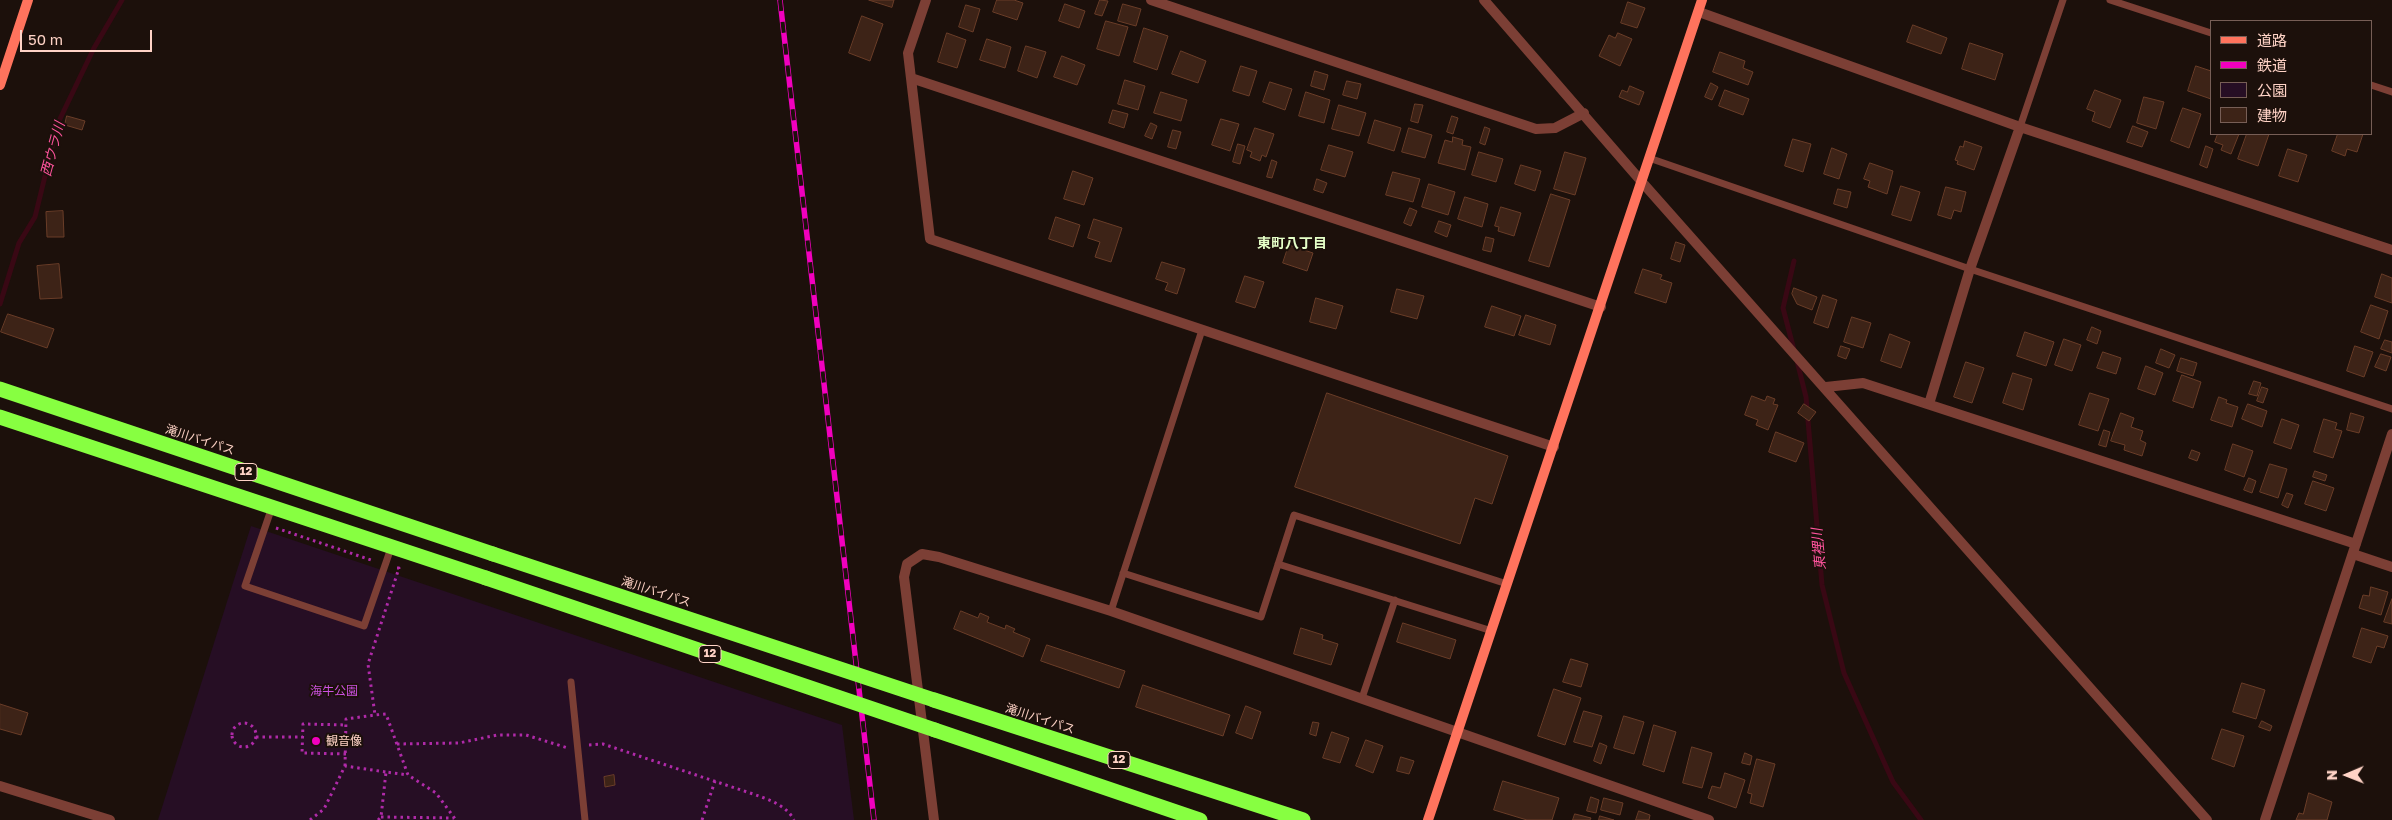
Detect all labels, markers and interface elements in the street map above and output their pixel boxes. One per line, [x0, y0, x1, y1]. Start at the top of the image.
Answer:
scale bar [22, 20, 155, 52]
legend [2210, 20, 2372, 135]
text: 50 m [28, 30, 63, 48]
text: 道路 [2257, 31, 2287, 49]
text: 鉄道 [2257, 56, 2287, 74]
text: 公園 [2257, 81, 2287, 99]
text: 建物 [2257, 106, 2287, 124]
water label: 西ウラ川 [38, 120, 68, 178]
district label: 東町八丁目 [1257, 236, 1327, 252]
street label: 滝川バイパス [164, 422, 236, 458]
road number: 12 [235, 464, 257, 481]
water label: 東裡川 [1809, 527, 1829, 571]
street label: 滝川バイパス [620, 574, 692, 610]
road number: 12 [699, 646, 721, 662]
park label: 海牛公園 [310, 684, 358, 698]
street label: 滝川バイパス [1004, 701, 1076, 737]
place label: 観音像 [326, 734, 362, 748]
marker: 観音像 [310, 735, 322, 747]
north arrow [2322, 750, 2372, 800]
road number: 12 [1108, 752, 1130, 768]
text: N [2323, 770, 2340, 781]

